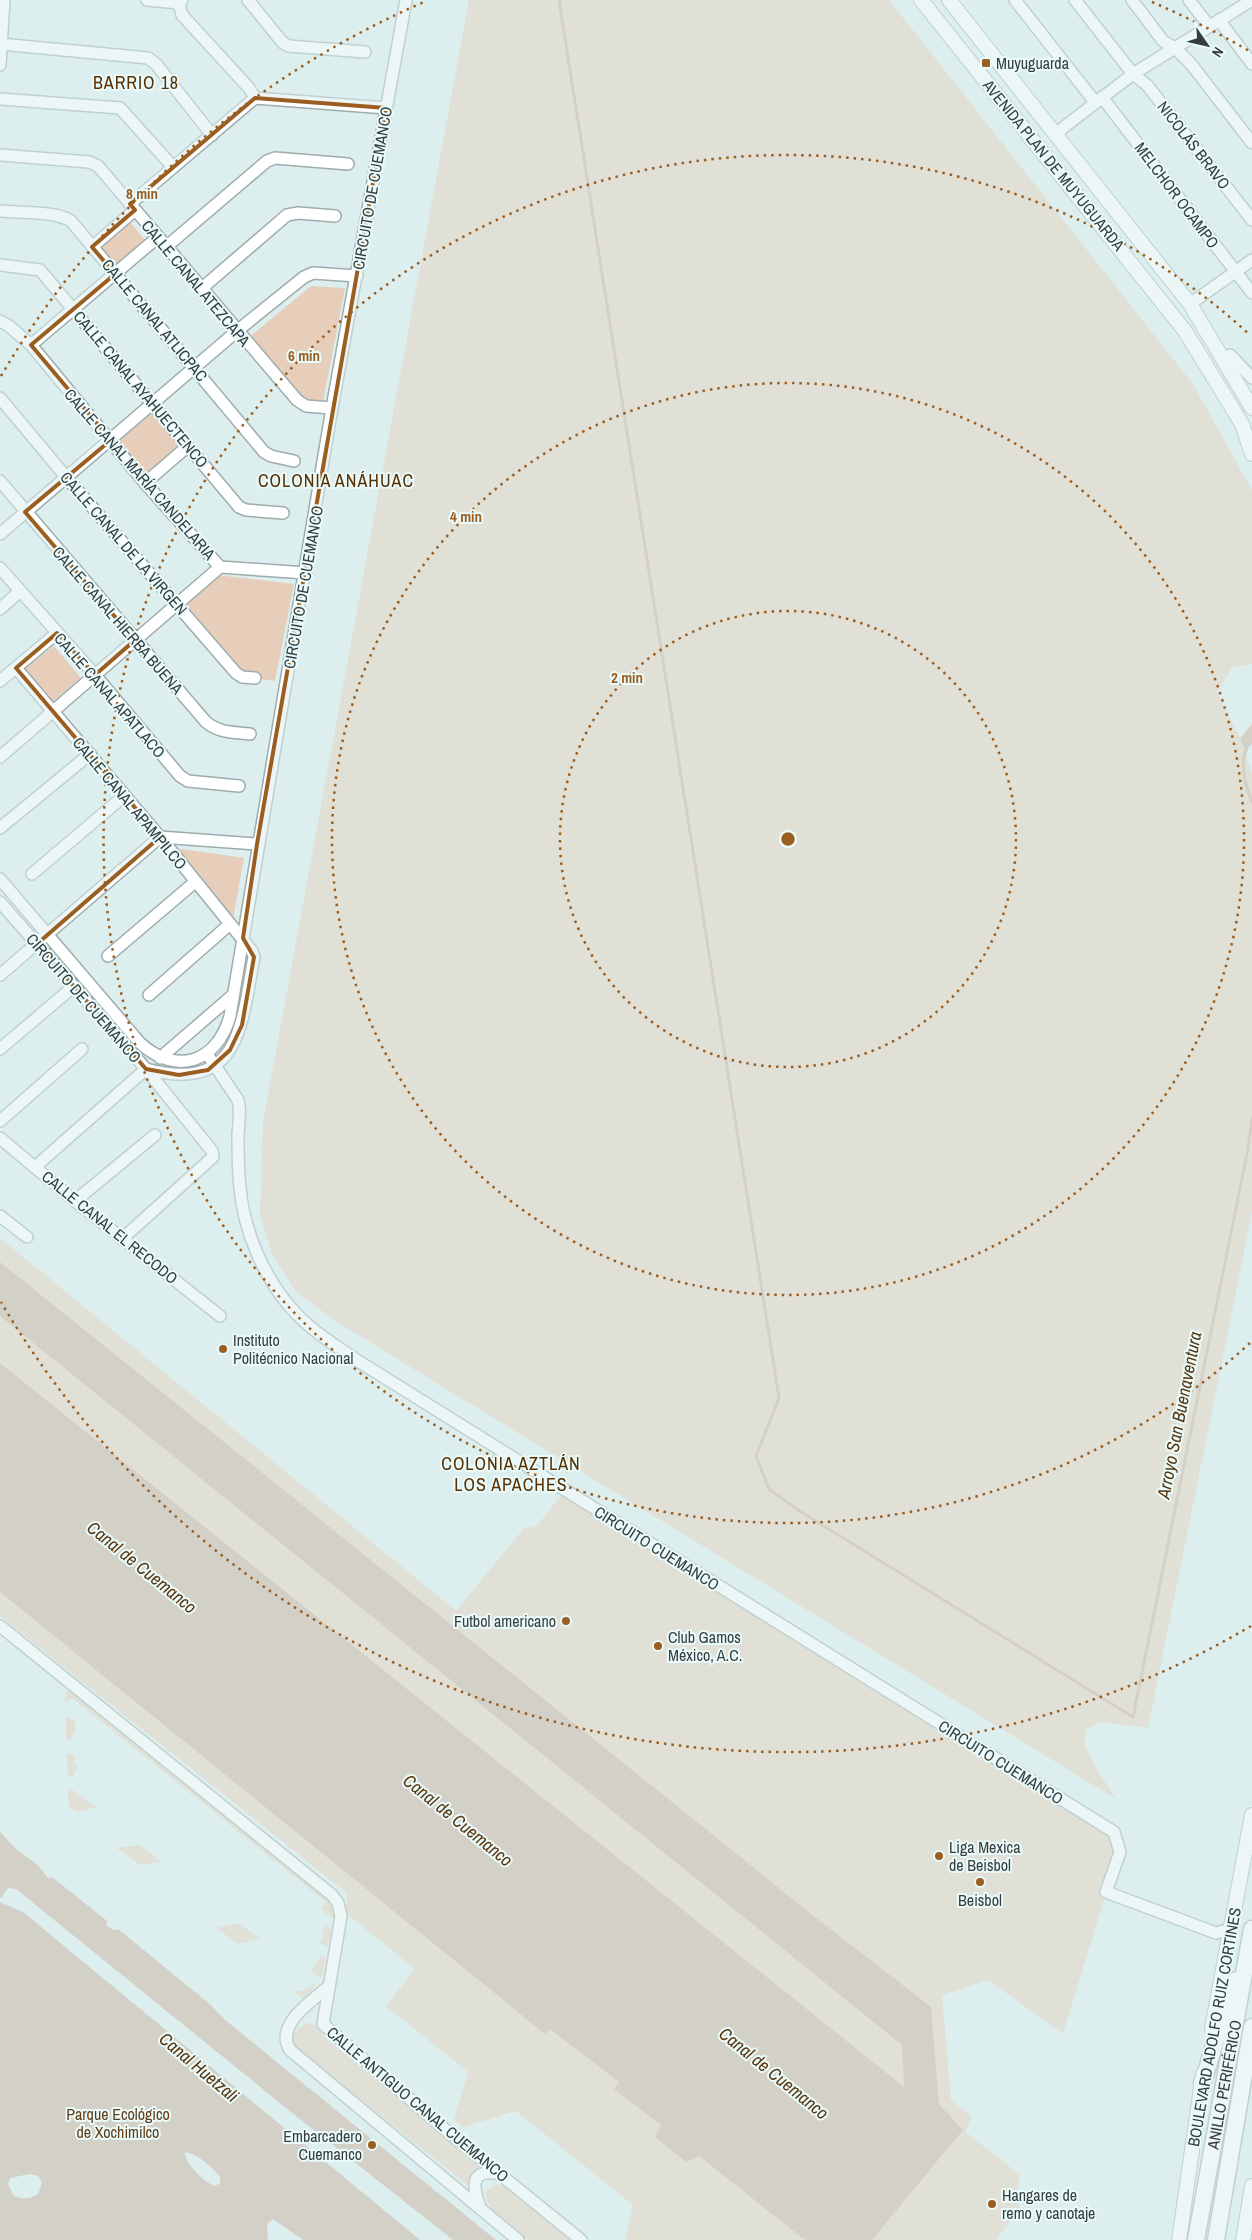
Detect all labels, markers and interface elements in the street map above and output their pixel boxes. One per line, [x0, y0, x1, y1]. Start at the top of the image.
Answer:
north arrow [1182, 20, 1232, 70]
text: N [1208, 44, 1228, 61]
place label: Muyuguarda [996, 52, 1070, 74]
marker: Muyuguarda [980, 57, 992, 69]
district label: BARRIO 18 [93, 70, 179, 95]
street label: AVENIDA PLAN DE MUYUGUARDA [977, 74, 1130, 255]
street label: NICOLÁS BRAVO [1153, 96, 1235, 194]
street label: CIRCUITO DE CUEMANCO [347, 105, 397, 271]
street label: MELCHOR OCAMPO [1130, 137, 1224, 253]
text: 8 min [126, 183, 158, 204]
street label: CALLE CANAL ATEZCAPA [137, 215, 256, 351]
street label: CALLE CANAL ATLICPAC [97, 254, 213, 386]
street label: CALLE CANAL AYAHUECTENCO [69, 306, 213, 472]
text: 6 min [288, 345, 320, 366]
street label: CALLE CANAL MARÍA CANDELARIA [59, 384, 221, 565]
street label: CALLE CANAL DE LA VIRGEN [56, 467, 192, 619]
district label: COLONIA ANÁHUAC [258, 468, 414, 493]
street label: CIRCUITO DE CUEMANCO [278, 504, 328, 670]
text: 4 min [450, 506, 482, 527]
street label: CALLE CANAL HIERBA BUENA [48, 541, 188, 699]
street label: CALLE CANAL APATLACO [49, 628, 171, 762]
text: 2 min [611, 667, 643, 688]
street label: CALLE CANAL APAMPILCO [68, 732, 192, 874]
centre of rings [779, 830, 797, 848]
street label: CIRCUITO DE CUEMANCO [21, 928, 147, 1068]
street label: CALLE CANAL EL RECODO [37, 1165, 183, 1289]
place label: Instituto Politécnico Nacional [233, 1329, 353, 1369]
water label: Arroyo San Buenaventura [1150, 1329, 1207, 1502]
marker: Instituto Politécnico Nacional [217, 1343, 229, 1355]
district label: COLONIA AZTLÁN LOS APACHES [441, 1451, 581, 1497]
street label: CIRCUITO CUEMANCO [590, 1501, 724, 1595]
water label: Canal de Cuemanco [82, 1515, 202, 1619]
place label: Futbol americano [454, 1610, 556, 1632]
marker: Futbol americano [560, 1615, 572, 1627]
place label: Club Gamos México, A.C. [668, 1626, 742, 1666]
marker: Club Gamos México, A.C. [652, 1640, 664, 1652]
street label: CIRCUITO CUEMANCO [934, 1715, 1068, 1809]
water label: Canal de Cuemanco [398, 1768, 518, 1872]
place label: Liga Mexica de Beisbol [949, 1836, 1021, 1876]
marker: Liga Mexica de Beisbol [933, 1850, 945, 1862]
marker: Beisbol [974, 1876, 986, 1888]
place label: Beisbol [958, 1889, 1002, 1911]
street label: BOULEVARD ADOLFO RUIZ CORTINES [1182, 1906, 1246, 2148]
street label: ANILLO PERIFÉRICO [1201, 2018, 1246, 2152]
street label: CALLE ANTIGUO CANAL CUEMANCO [322, 2021, 514, 2187]
water label: Canal de Cuemanco [714, 2021, 834, 2125]
water label: Canal Huetzali [154, 2026, 244, 2108]
park label: Parque Ecológico de Xochimilco [66, 2103, 170, 2143]
place label: Embarcadero Cuemanco [283, 2125, 362, 2165]
marker: Embarcadero Cuemanco [366, 2139, 378, 2151]
place label: Hangares de remo y canotaje [1002, 2184, 1095, 2224]
marker: Hangares de remo y canotaje [986, 2198, 998, 2210]

